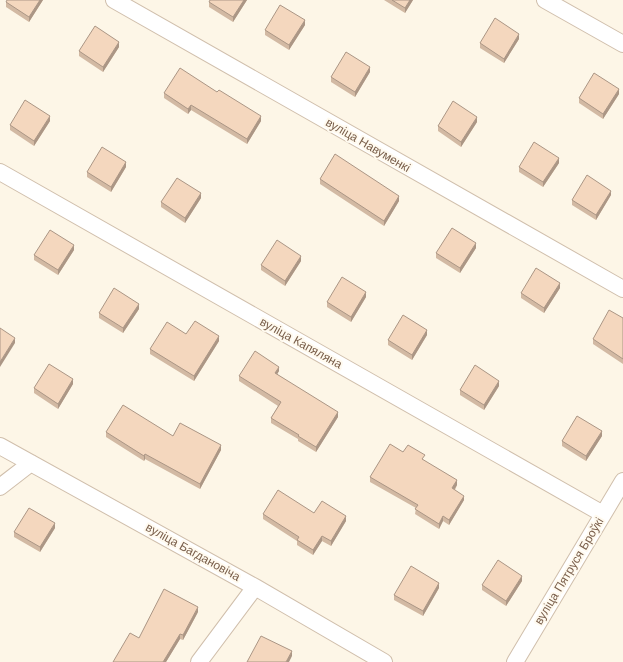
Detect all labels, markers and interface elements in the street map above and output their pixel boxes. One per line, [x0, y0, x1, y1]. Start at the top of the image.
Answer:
street label: вуліца Навуменкі [323, 115, 413, 175]
street label: вуліца Капяляна [257, 315, 345, 372]
street label: вуліца Пятруся Броўкі [531, 515, 607, 627]
street label: вуліца Багдановіча [143, 520, 243, 584]

